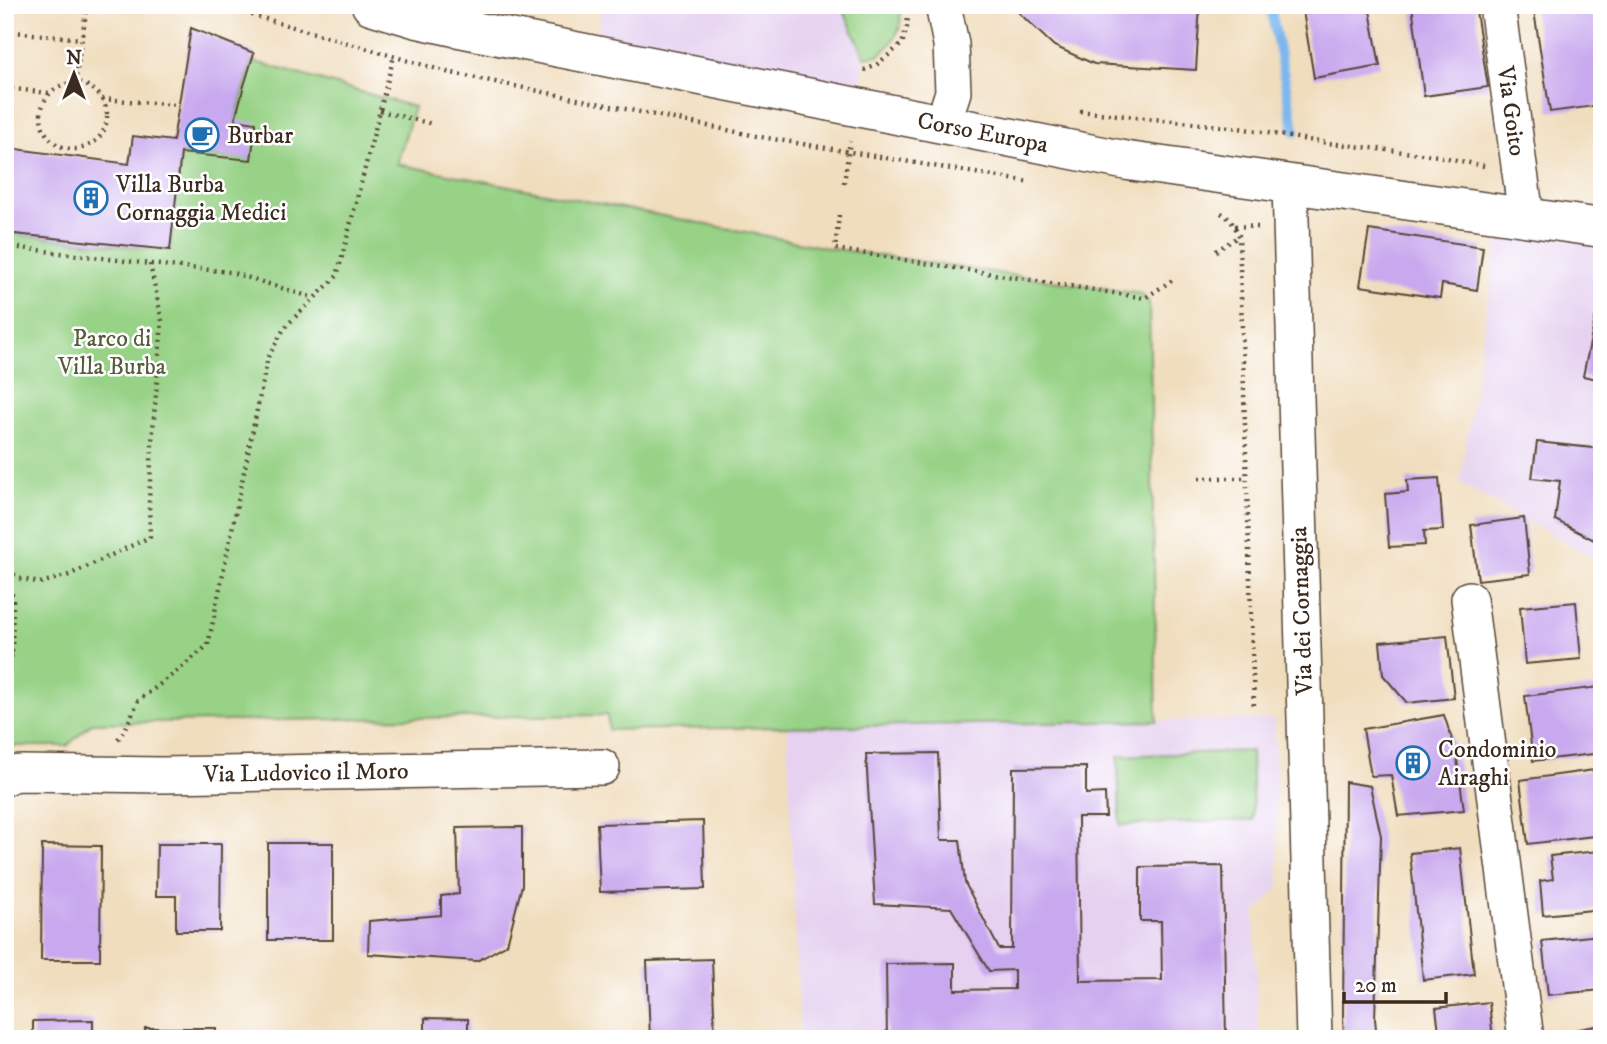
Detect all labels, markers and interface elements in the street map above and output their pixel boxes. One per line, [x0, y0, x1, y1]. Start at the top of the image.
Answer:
north arrow [38, 38, 108, 108]
text: N [66, 47, 82, 70]
street label: Via Goito [1490, 63, 1532, 158]
street label: Corso Europa [915, 106, 1052, 161]
cafe icon: Burbar [183, 116, 221, 154]
place label: Burbar [227, 121, 293, 151]
place label: Villa Burba Cornaggia Medici [115, 170, 286, 228]
building icon: Villa Burba Cornaggia Medici [72, 179, 110, 217]
park label: Parco di Villa Burba [57, 324, 167, 382]
street label: Via dei Cornaggia [1284, 525, 1320, 697]
place label: Condominio Airaghi [1438, 735, 1556, 793]
building icon: Condominio Airaghi [1394, 744, 1432, 782]
street label: Via Ludovico il Moro [202, 756, 409, 790]
scale bar [1344, 960, 1446, 1004]
text: 20 m [1355, 973, 1397, 999]

